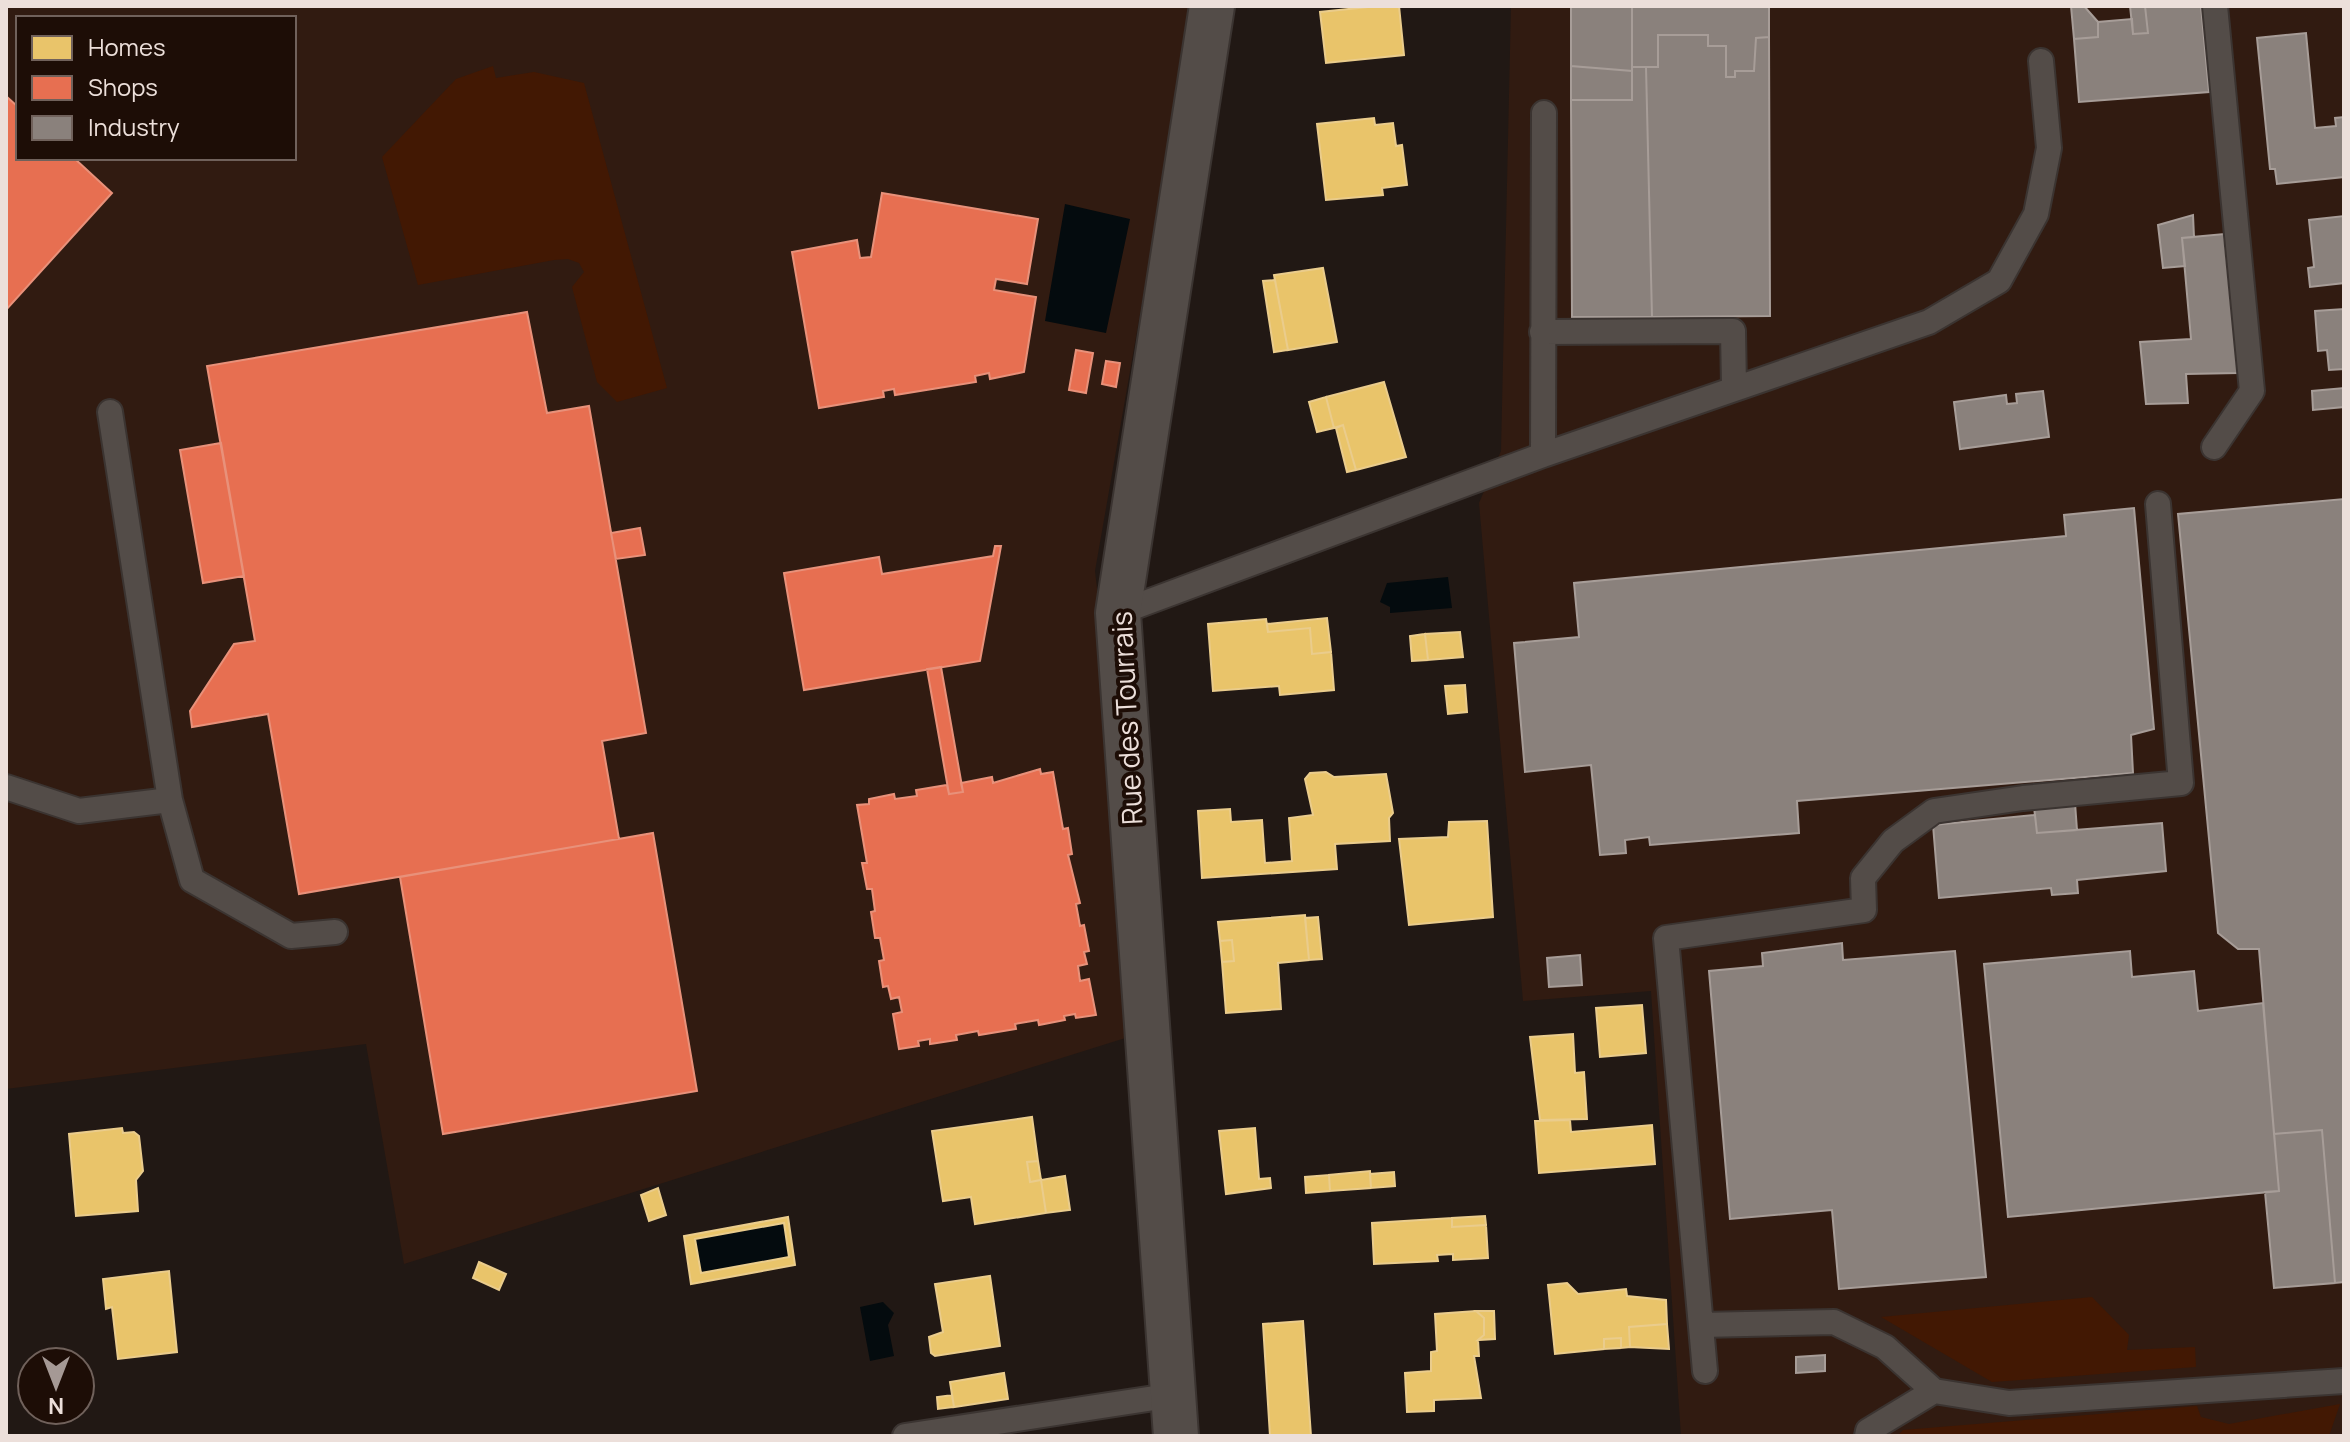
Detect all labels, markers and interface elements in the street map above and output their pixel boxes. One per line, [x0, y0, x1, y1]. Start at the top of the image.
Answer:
legend [16, 16, 296, 160]
text: Homes [88, 30, 166, 63]
text: Shops [88, 70, 158, 103]
text: Industry [88, 110, 180, 143]
street label: Rue des Tourrais [1101, 610, 1151, 826]
north arrow [16, 1346, 96, 1426]
text: N [48, 1391, 64, 1421]

